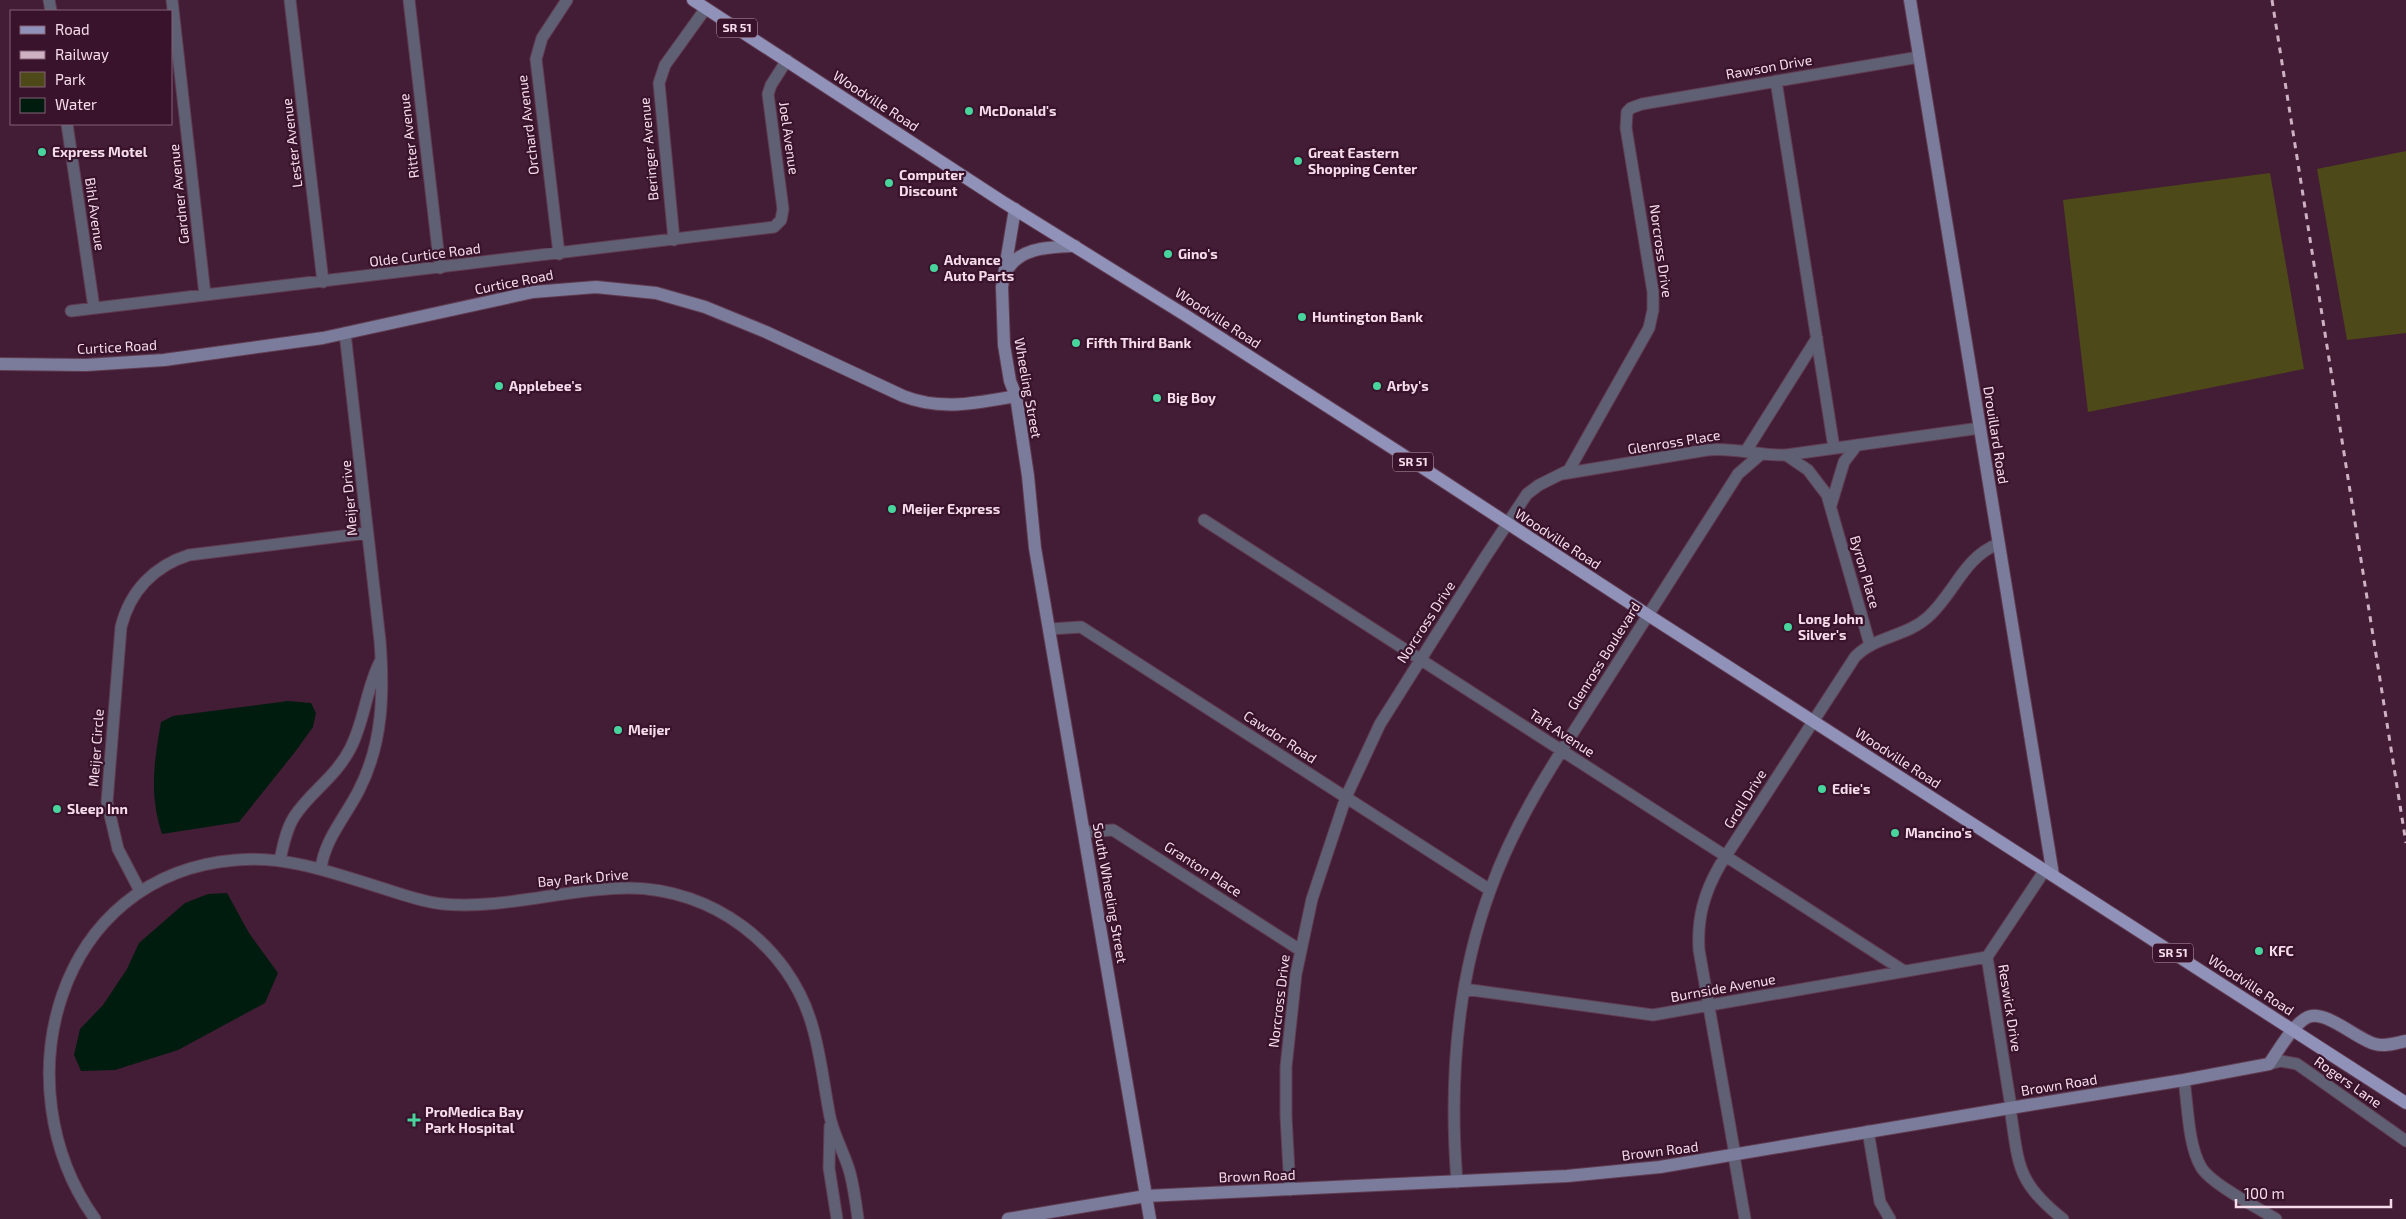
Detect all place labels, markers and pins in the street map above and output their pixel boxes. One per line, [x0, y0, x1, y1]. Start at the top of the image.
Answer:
place label: McDonald's [979, 102, 1057, 119]
marker: McDonald's [963, 105, 975, 117]
place label: Express Motel [52, 143, 148, 160]
place label: Great Eastern Shopping Center [1308, 144, 1417, 177]
marker: Express Motel [36, 146, 48, 158]
marker: Great Eastern Shopping Center [1292, 155, 1304, 167]
place label: Computer Discount [899, 166, 964, 199]
marker: Computer Discount [883, 177, 895, 189]
place label: Gino's [1178, 245, 1218, 262]
marker: Gino's [1162, 248, 1174, 260]
place label: Advance Auto Parts [944, 251, 1014, 284]
marker: Advance Auto Parts [928, 262, 940, 274]
place label: Huntington Bank [1312, 308, 1423, 325]
marker: Huntington Bank [1296, 311, 1308, 323]
place label: Fifth Third Bank [1086, 334, 1192, 351]
marker: Fifth Third Bank [1070, 337, 1082, 349]
place label: Applebee's [509, 377, 582, 394]
place label: Arby's [1387, 377, 1429, 394]
marker: Applebee's [493, 380, 505, 392]
marker: Arby's [1371, 380, 1383, 392]
place label: Big Boy [1167, 389, 1216, 406]
marker: Big Boy [1151, 392, 1163, 404]
place label: Meijer Express [902, 500, 1000, 517]
marker: Meijer Express [886, 503, 898, 515]
place label: Long John Silver's [1798, 610, 1863, 643]
marker: Long John Silver's [1782, 621, 1794, 633]
place label: Meijer [628, 721, 670, 738]
marker: Meijer [612, 724, 624, 736]
place label: Edie's [1832, 780, 1871, 797]
marker: Edie's [1816, 783, 1828, 795]
place label: Sleep Inn [67, 800, 128, 817]
marker: Sleep Inn [51, 803, 63, 815]
place label: Mancino's [1905, 824, 1972, 841]
marker: Mancino's [1889, 827, 1901, 839]
place label: KFC [2269, 942, 2294, 959]
marker: KFC [2253, 945, 2265, 957]
place label: ProMedica Bay Park Hospital [425, 1103, 524, 1136]
marker: ProMedica Bay Park Hospital [407, 1113, 421, 1127]

